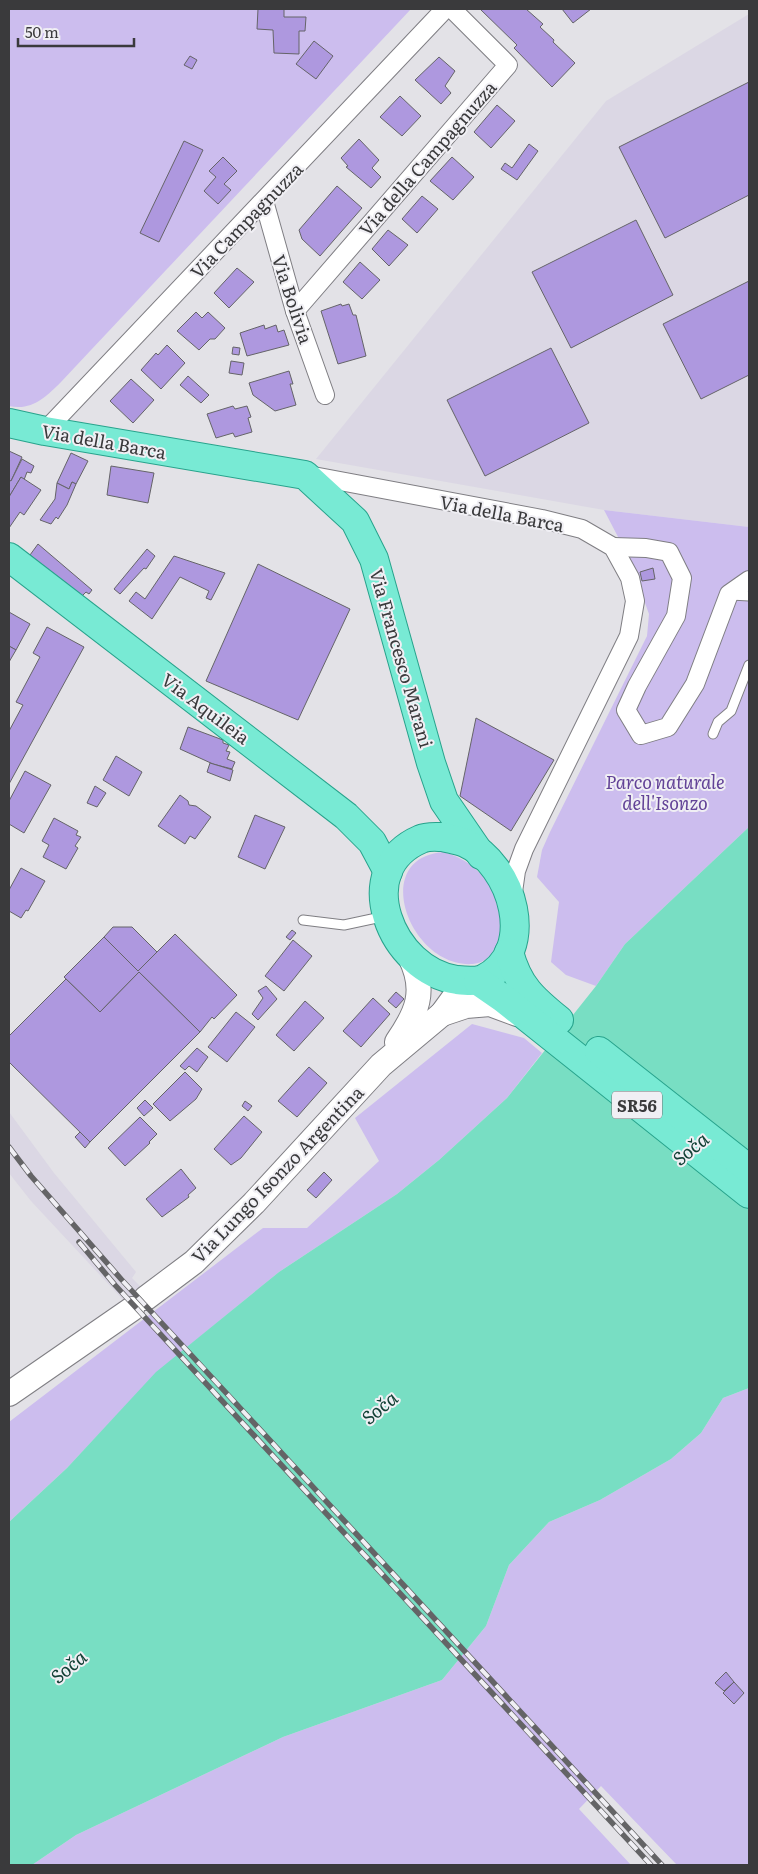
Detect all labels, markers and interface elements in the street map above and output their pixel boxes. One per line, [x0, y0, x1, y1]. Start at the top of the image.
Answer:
scale bar [18, 15, 134, 47]
text: 50 m [25, 20, 59, 43]
street label: Via della Campagnuzza [352, 74, 502, 241]
street label: Via Campagnuzza [183, 156, 309, 284]
street label: Via Bolivia [266, 251, 320, 347]
street label: Via della Barca [40, 417, 169, 465]
street label: Via della Barca [438, 488, 567, 538]
street label: Via Francesco Marani [364, 565, 440, 751]
street label: Via Aquileia [156, 666, 256, 750]
park label: Parco naturale dell'Isonzo [605, 768, 725, 816]
street label: Via Lungo Isonzo Argentina [185, 1079, 369, 1269]
road number: SR56 [612, 1092, 662, 1118]
water label: Soča [666, 1124, 714, 1171]
water label: Soča [355, 1383, 403, 1430]
water label: Soča [44, 1642, 92, 1689]

